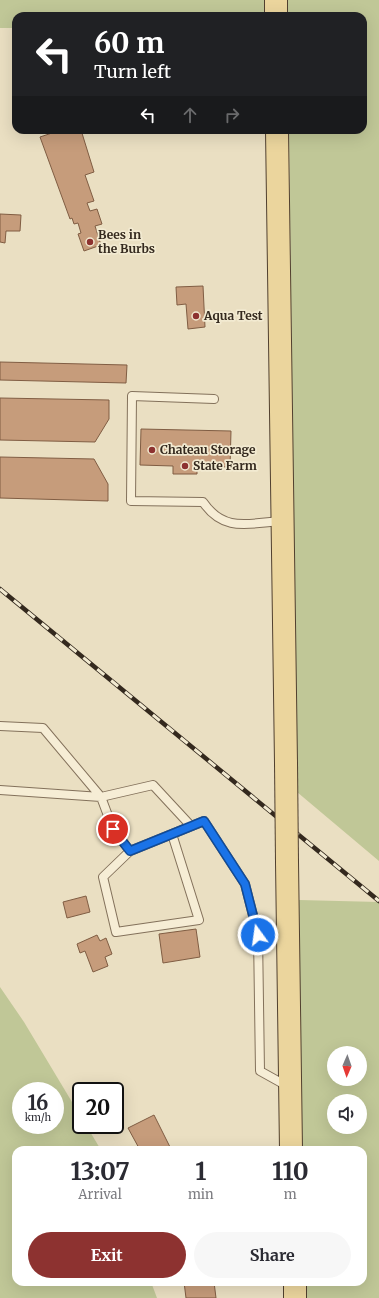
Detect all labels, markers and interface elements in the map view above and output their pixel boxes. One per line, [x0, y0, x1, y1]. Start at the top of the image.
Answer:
text: 60 m [94, 25, 164, 61]
icon: left [28, 28, 80, 80]
text: Turn left [94, 60, 171, 83]
icon: left [137, 104, 159, 126]
icon: ahead [179, 104, 201, 126]
icon: right [221, 104, 243, 126]
place label: Bees in the Burbs [98, 227, 155, 256]
marker: Bees in the Burbs [85, 237, 95, 247]
place label: Aqua Test [203, 308, 263, 323]
marker: Aqua Test [191, 311, 201, 321]
place label: Chateau Storage [160, 442, 256, 457]
marker: Chateau Storage [147, 445, 157, 455]
place label: State Farm [193, 458, 257, 473]
marker: State Farm [180, 461, 190, 471]
pin [96, 812, 130, 846]
icon: arrive [102, 818, 124, 840]
position arrow [237, 914, 279, 956]
north arrow [327, 1046, 367, 1086]
map controls [327, 1046, 367, 1134]
speed limit sign: 20 [72, 1082, 124, 1134]
text: 16 [28, 1090, 48, 1115]
button: sound [327, 1094, 367, 1134]
text: km/h [25, 1111, 51, 1124]
text: 13:07 [70, 1156, 130, 1187]
text: 1 [195, 1156, 206, 1187]
text: 110 [272, 1156, 309, 1187]
text: Arrival [78, 1186, 122, 1203]
text: min [188, 1186, 214, 1203]
text: m [284, 1186, 297, 1203]
button: Exit [28, 1232, 186, 1278]
button: Share [194, 1232, 351, 1278]

